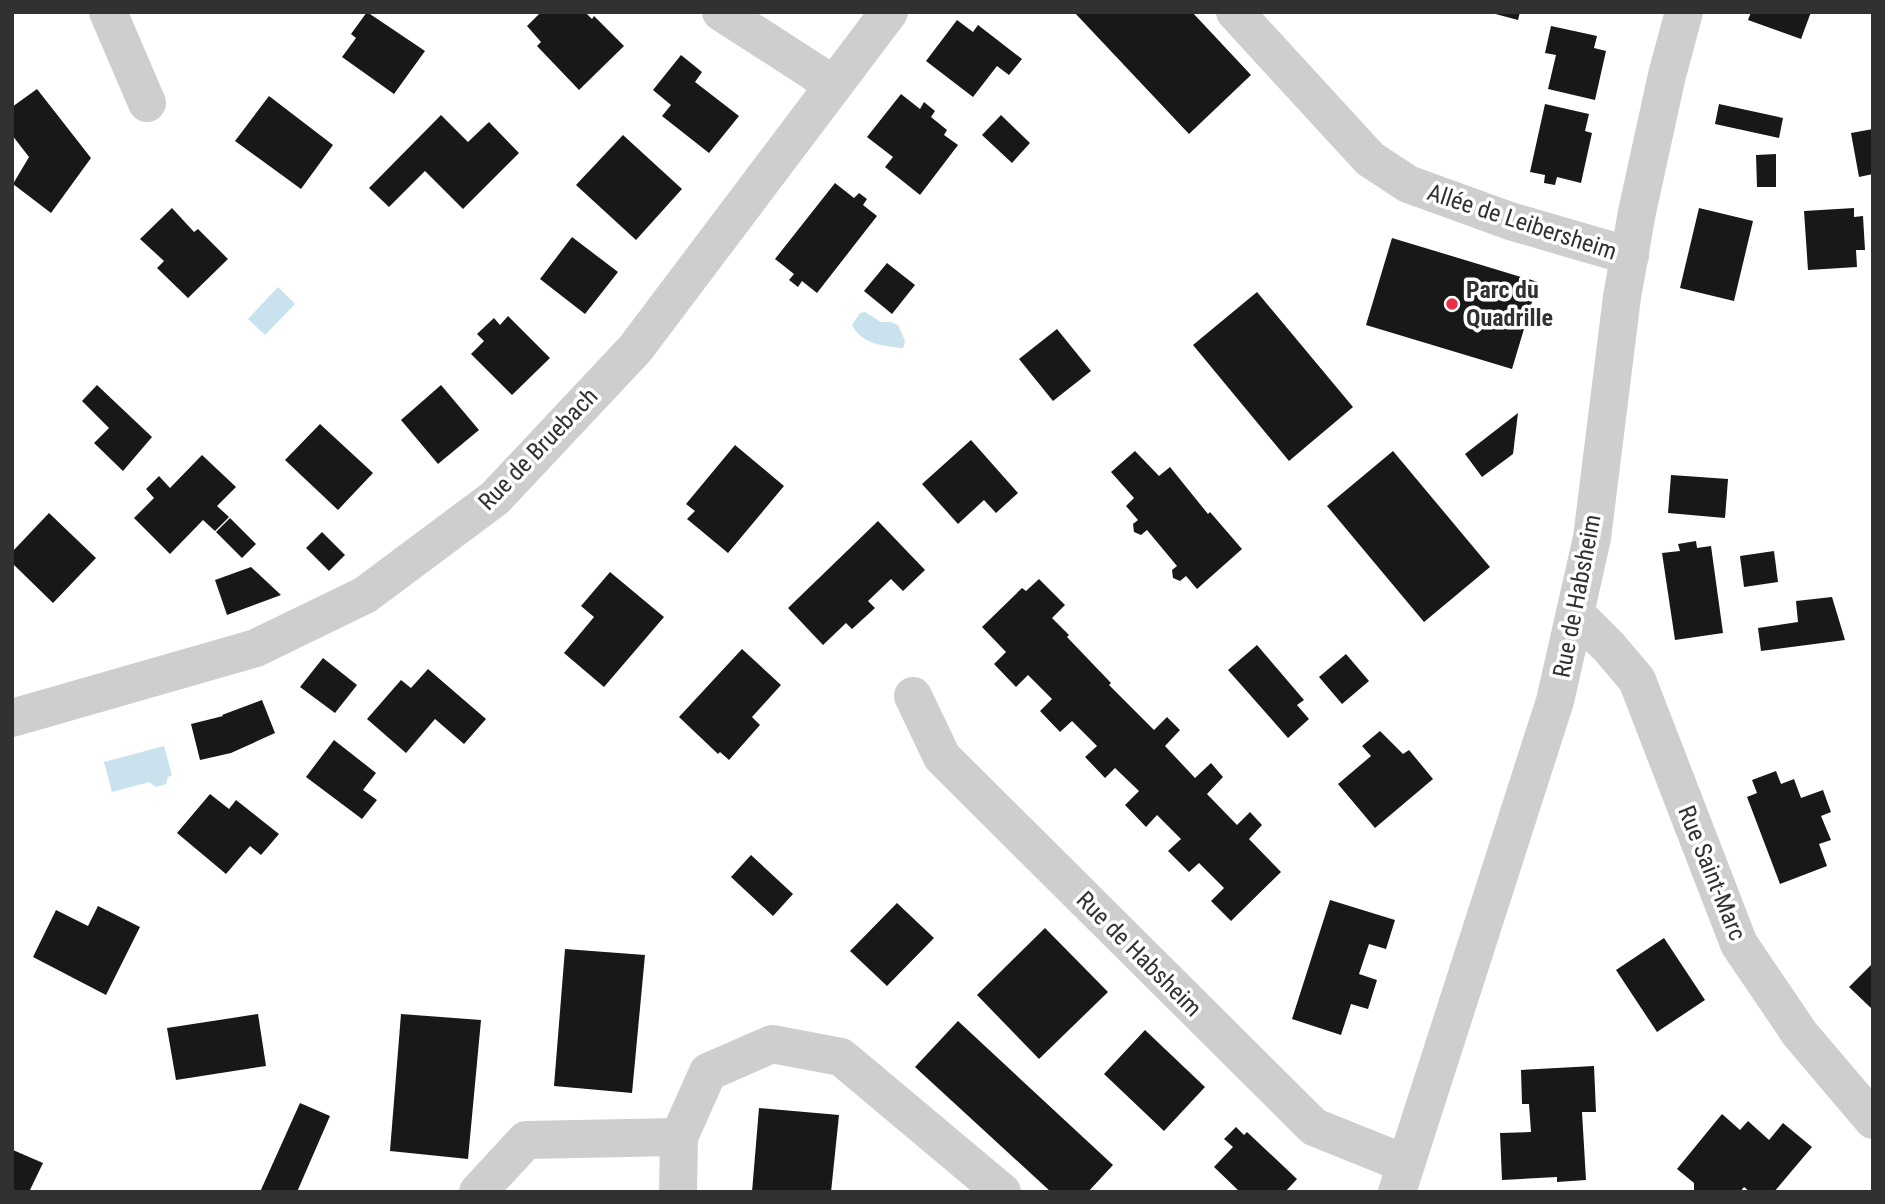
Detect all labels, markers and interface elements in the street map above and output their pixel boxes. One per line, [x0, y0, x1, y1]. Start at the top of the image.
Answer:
street label: Allée de Leibersheim [1424, 178, 1620, 266]
place label: Parc du Quadrille [1466, 276, 1553, 332]
marker: Parc du Quadrille [1444, 296, 1460, 312]
street label: Rue de Bruebach [473, 382, 603, 516]
street label: Rue de Habsheim [1547, 512, 1607, 680]
street label: Rue Saint-Marc [1672, 801, 1752, 945]
street label: Rue de Habsheim [1071, 886, 1207, 1022]

